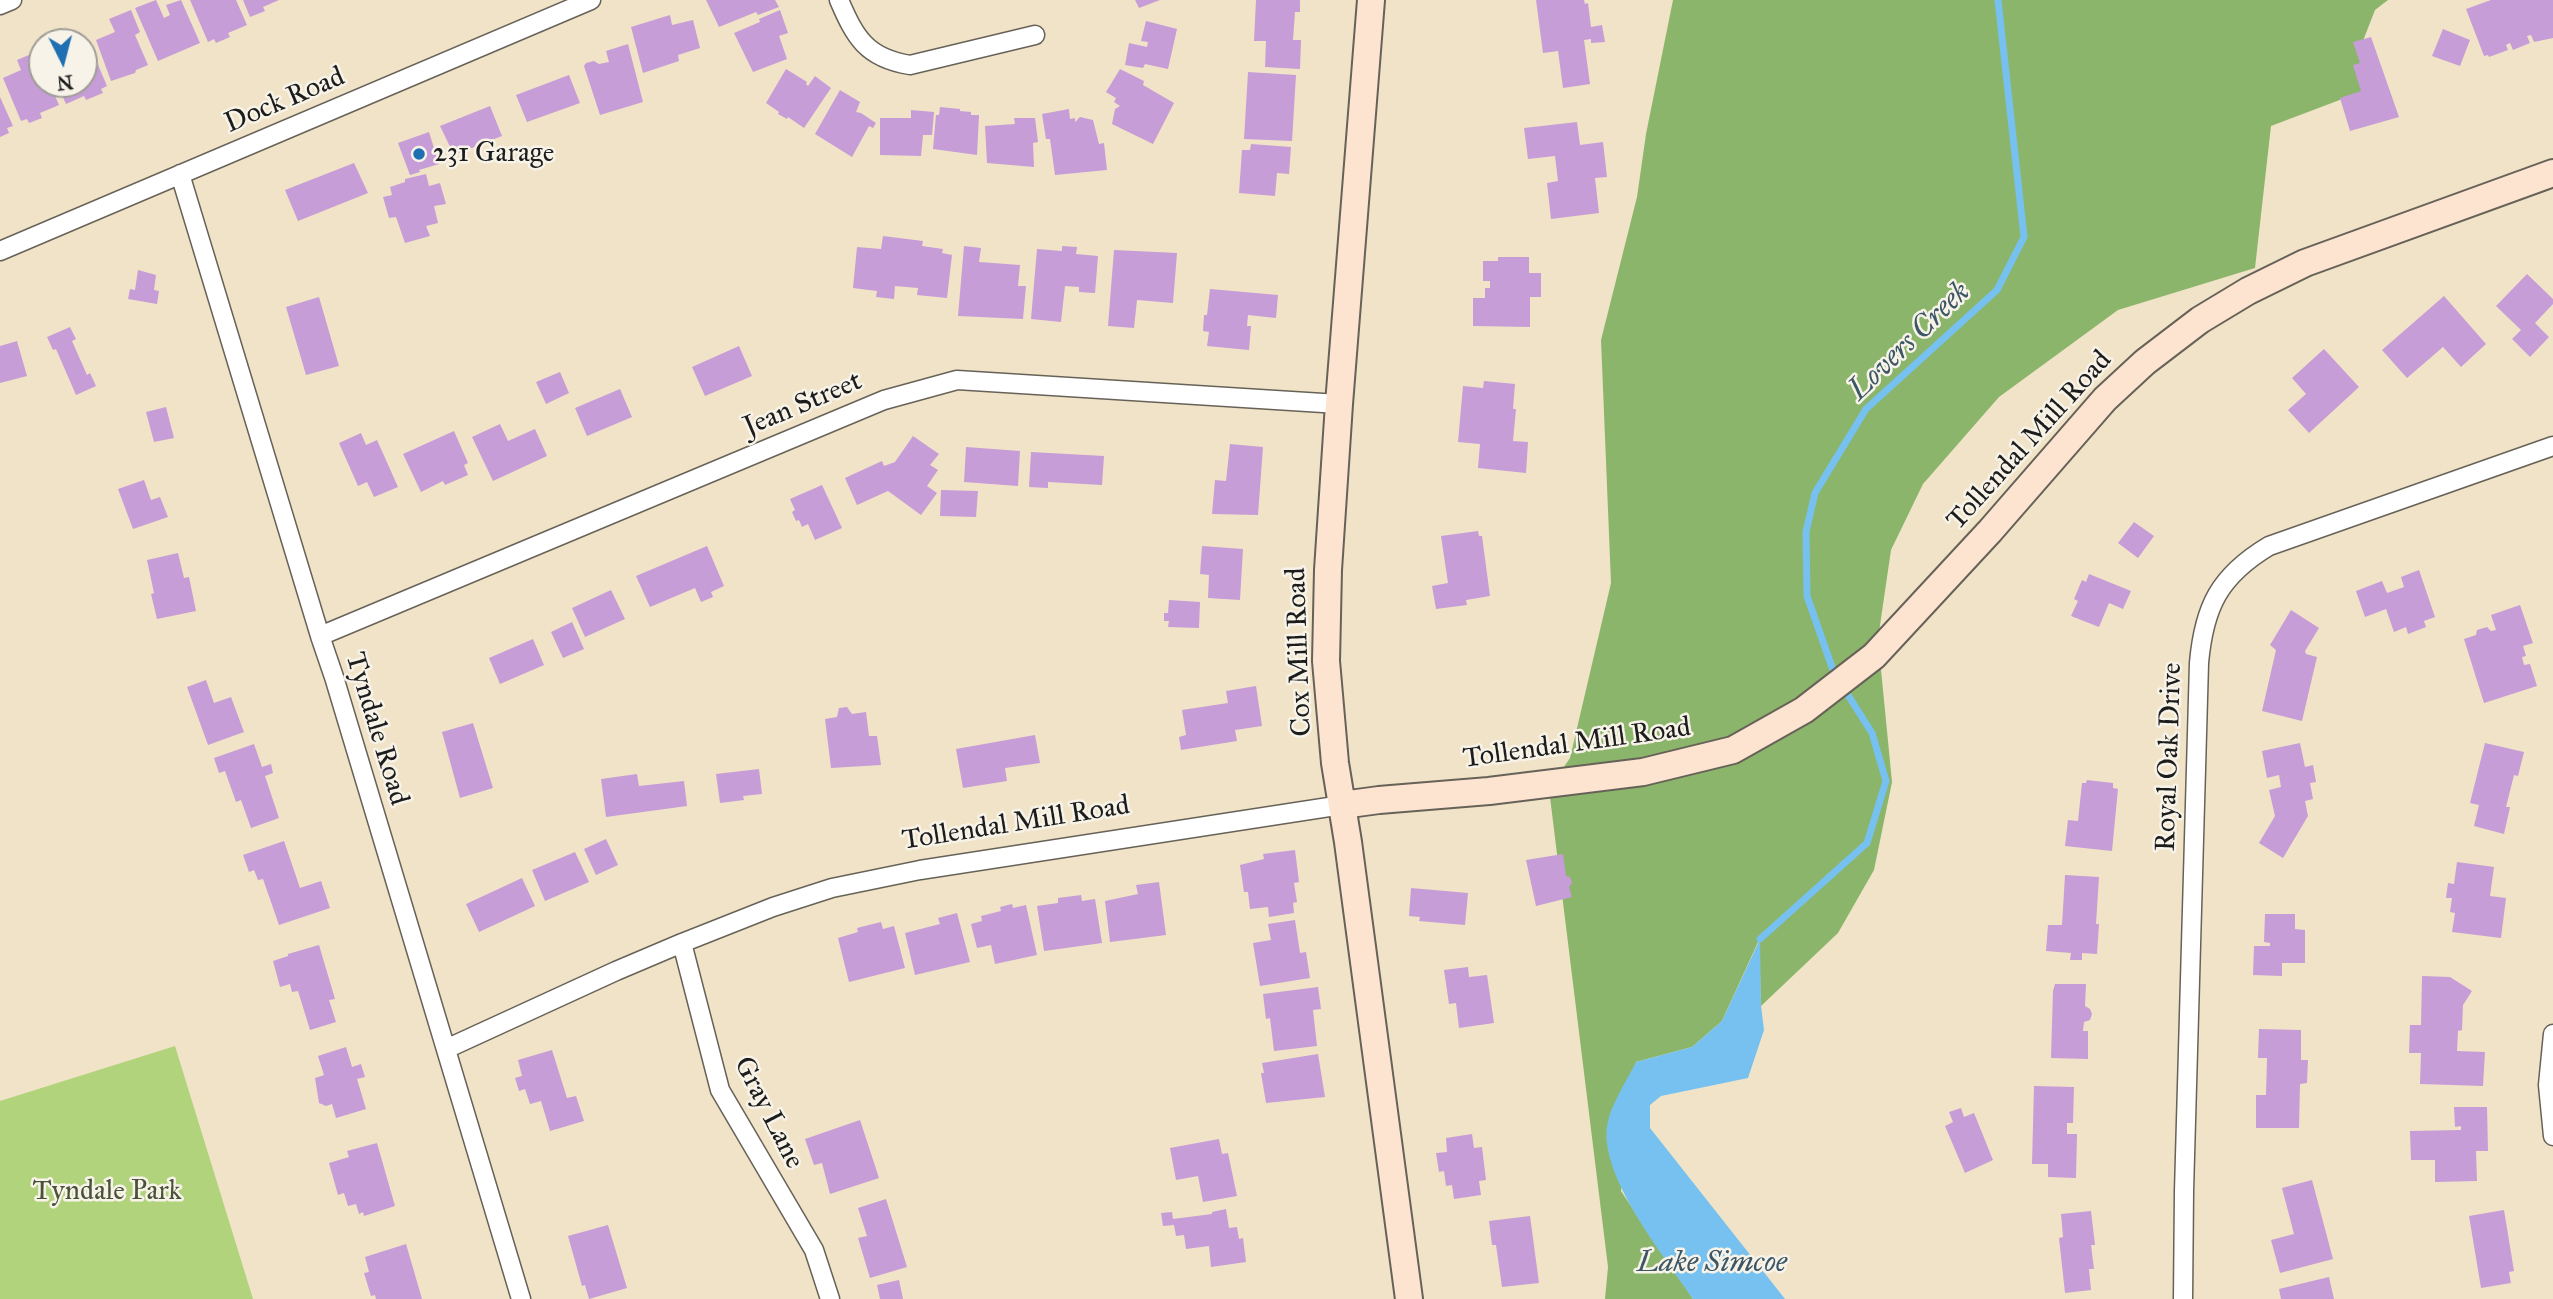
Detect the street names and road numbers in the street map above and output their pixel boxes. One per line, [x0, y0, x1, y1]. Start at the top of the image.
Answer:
street label: Dock Road [220, 61, 350, 141]
street label: Tollendal Mill Road [1941, 344, 2119, 538]
street label: Jean Street [739, 365, 867, 445]
street label: Cox Mill Road [1280, 567, 1320, 737]
street label: Tyndale Road [337, 648, 415, 810]
street label: Royal Oak Drive [2150, 662, 2190, 852]
street label: Tollendal Mill Road [1461, 711, 1693, 777]
street label: Tollendal Mill Road [900, 789, 1132, 859]
street label: Gray Lane [726, 1052, 810, 1174]

